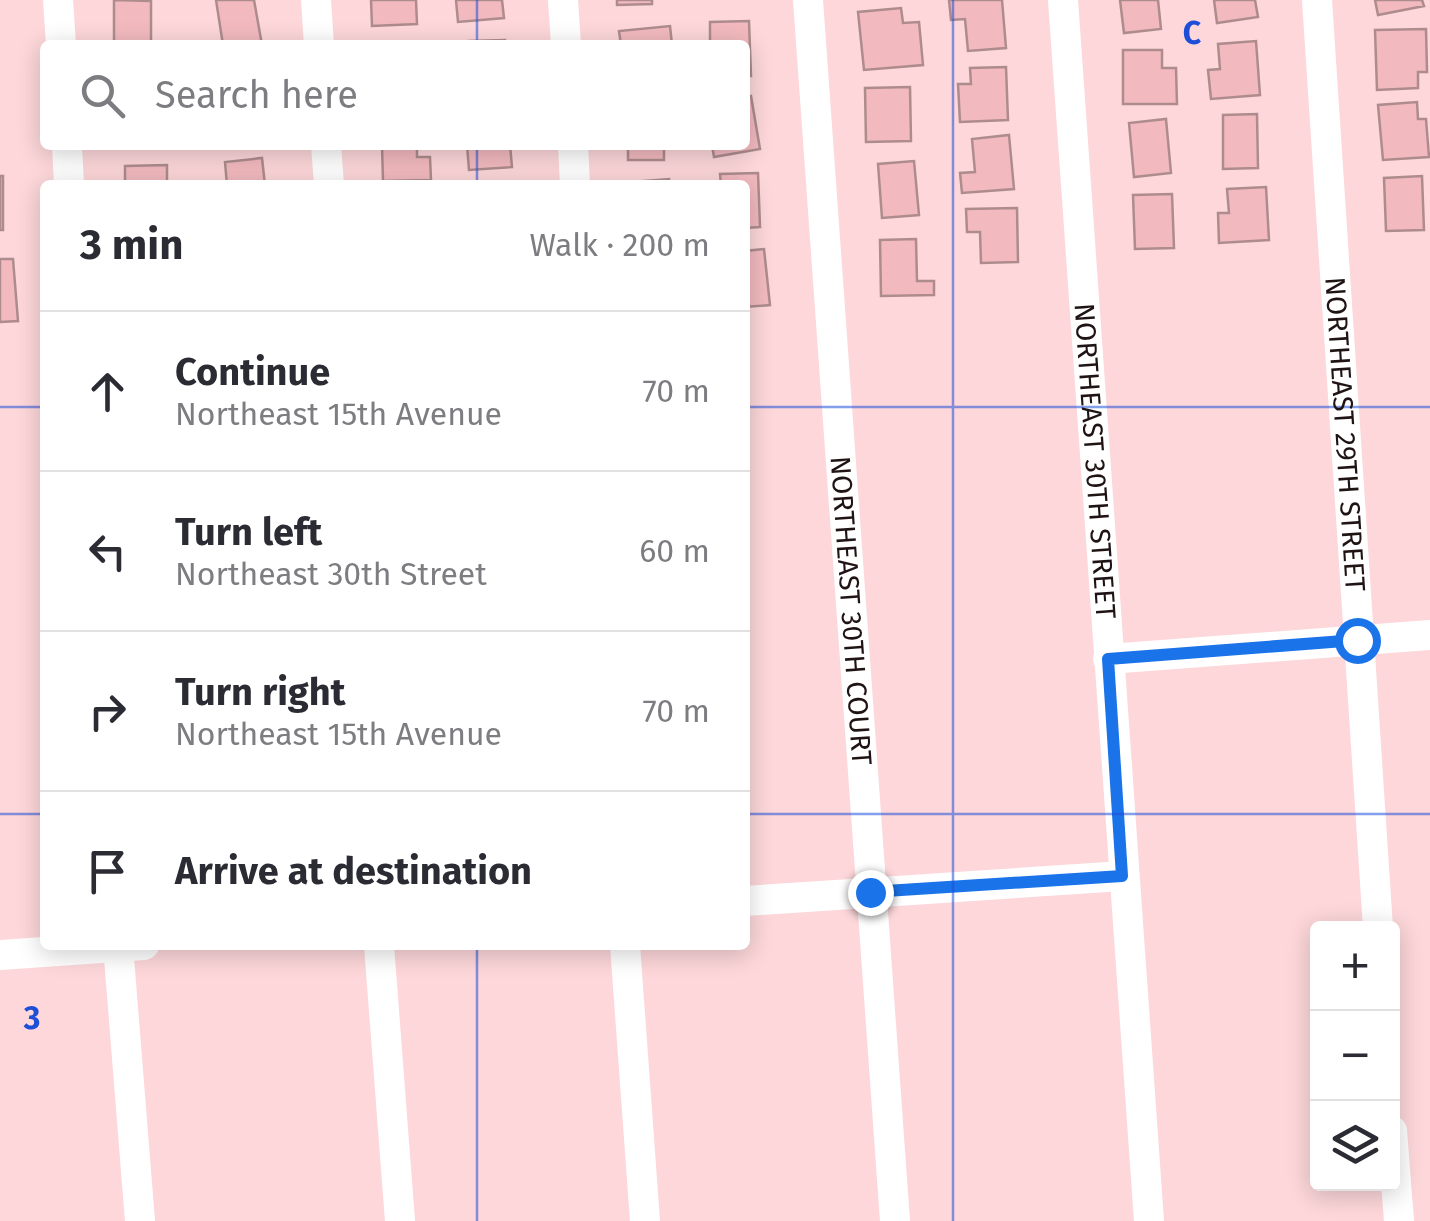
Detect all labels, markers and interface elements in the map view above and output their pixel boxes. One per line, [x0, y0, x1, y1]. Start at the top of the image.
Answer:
text: C [1183, 14, 1202, 52]
search box [40, 40, 750, 150]
icon: search [75, 68, 130, 123]
text: Search here [155, 72, 358, 118]
text: 3 min [80, 220, 183, 270]
text: Walk · 200 m [530, 226, 710, 264]
street label: NORTHEAST 29TH STREET [1319, 276, 1372, 593]
street label: NORTHEAST 30TH STREET [1068, 302, 1123, 620]
text: Continue [175, 349, 330, 395]
icon: ahead [80, 364, 135, 419]
text: 70 m [642, 372, 710, 410]
text: Northeast 15th Avenue [175, 395, 502, 433]
street label: NORTHEAST 30TH COURT [824, 455, 879, 767]
text: Turn left [175, 509, 322, 555]
icon: left [80, 524, 135, 579]
text: 60 m [639, 532, 710, 570]
text: Northeast 30th Street [175, 555, 487, 593]
route start [1335, 618, 1381, 664]
text: Turn right [175, 669, 345, 715]
icon: right [80, 684, 135, 739]
text: 70 m [642, 692, 710, 730]
text: Northeast 15th Avenue [175, 715, 502, 753]
icon: arrive [80, 844, 135, 899]
text: Arrive at destination [175, 848, 532, 894]
route end [848, 870, 894, 916]
map controls [1310, 921, 1400, 1191]
button: + [1310, 921, 1400, 1011]
text: 3 [23, 999, 40, 1037]
button: − [1310, 1011, 1400, 1101]
button: layers [1310, 1101, 1400, 1191]

